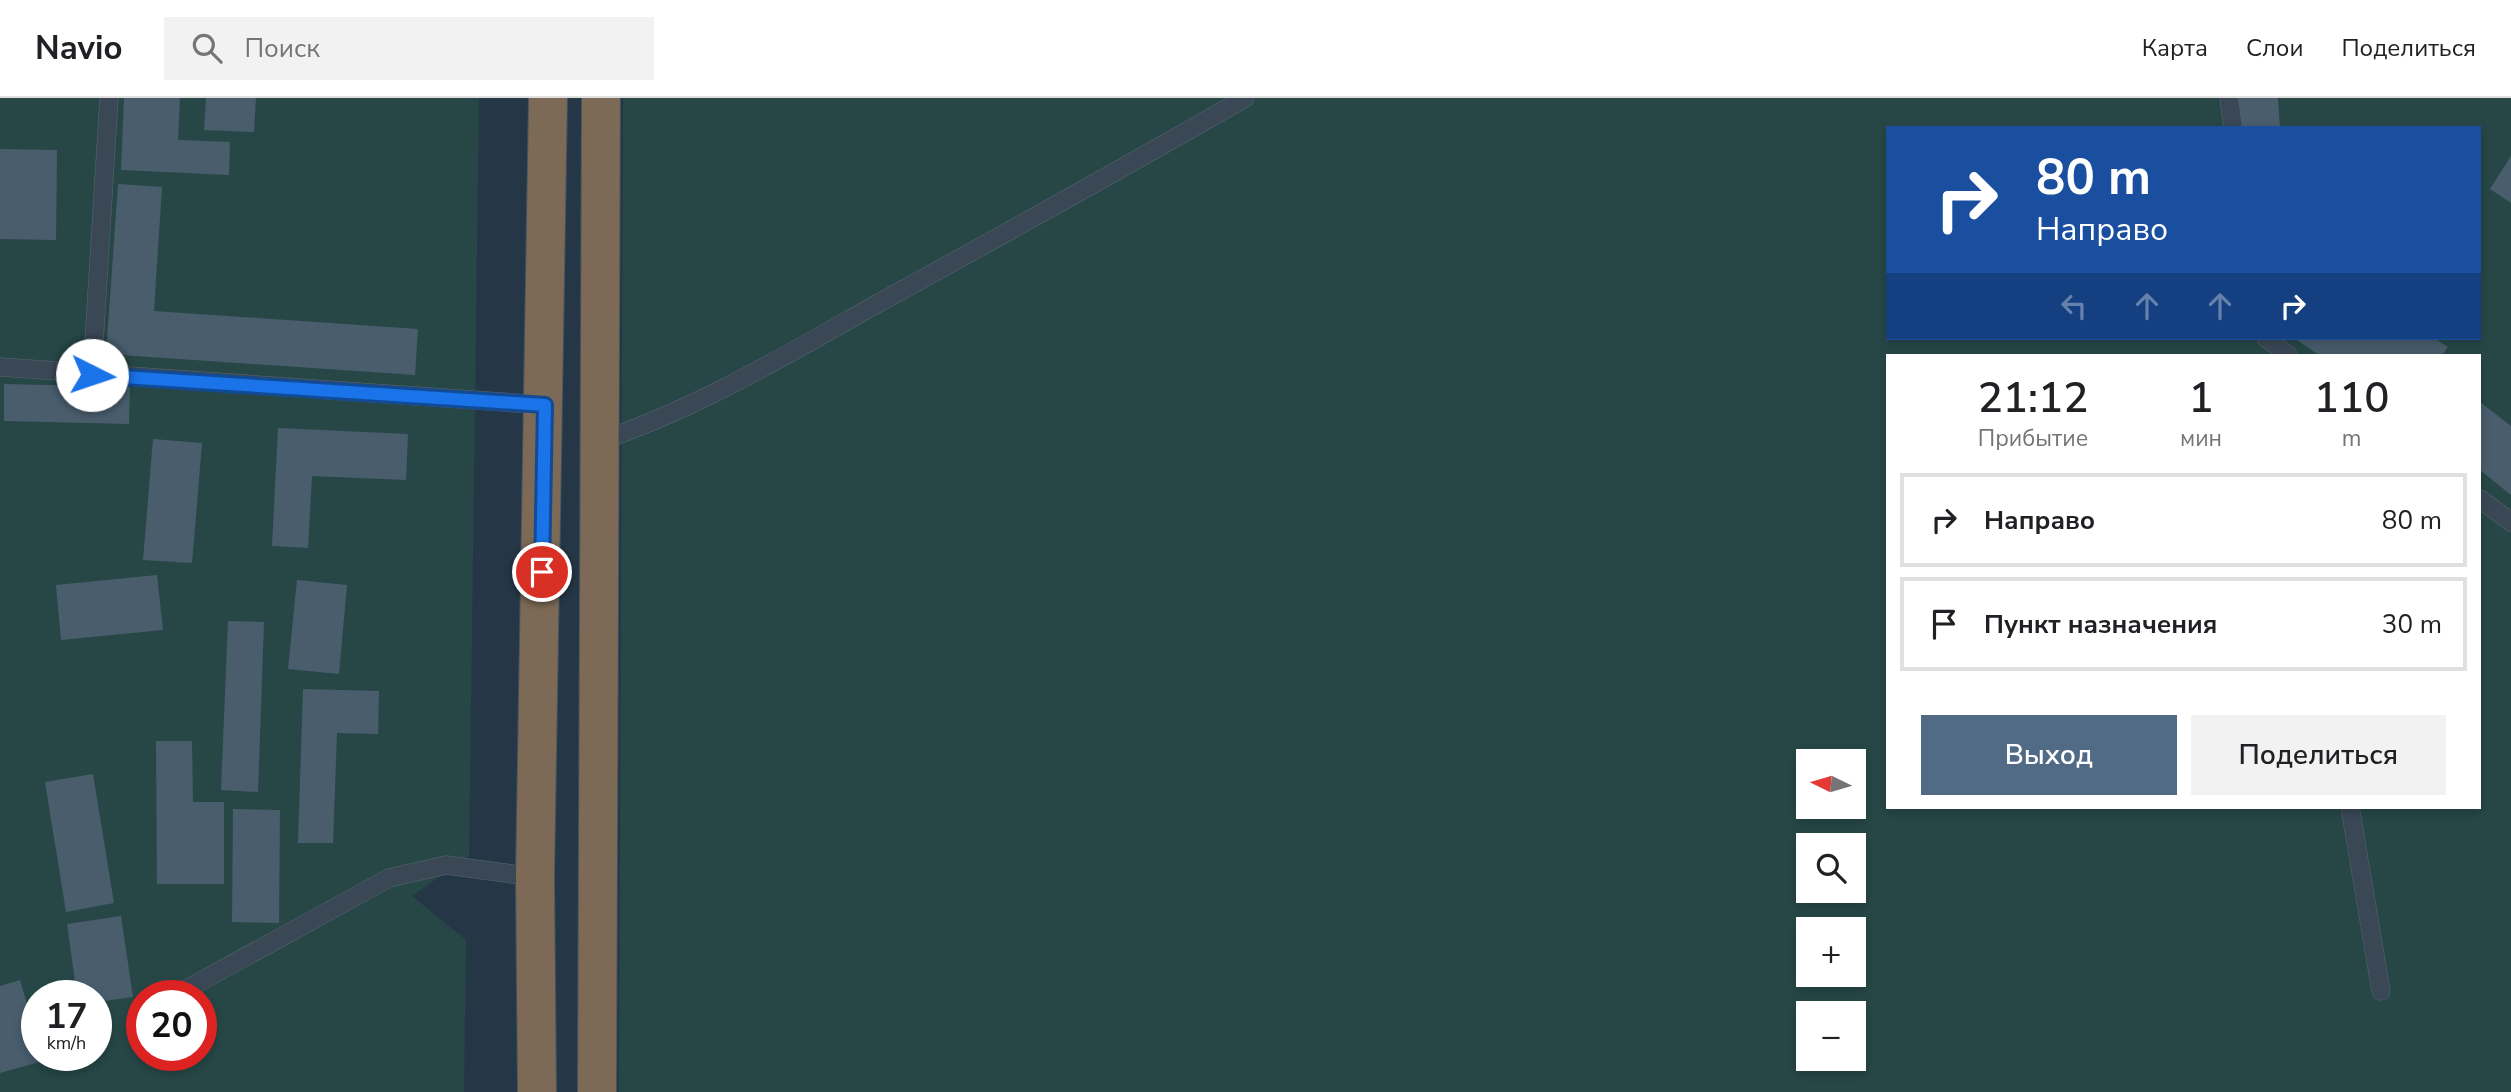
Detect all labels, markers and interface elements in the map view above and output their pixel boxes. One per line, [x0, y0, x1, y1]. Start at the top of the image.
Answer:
search box [164, 17, 654, 80]
text: Navio [35, 26, 122, 71]
icon: search [188, 29, 226, 67]
text: Поиск [244, 31, 320, 66]
text: Карта [2142, 32, 2208, 64]
text: Слои [2246, 32, 2303, 64]
text: Поделиться [2341, 32, 2476, 64]
text: 80 m [2036, 144, 2151, 211]
icon: right [1921, 154, 2012, 245]
text: Направо [2036, 208, 2168, 251]
icon: left [2055, 287, 2093, 325]
icon: ahead [2128, 287, 2166, 325]
icon: ahead [2201, 287, 2239, 325]
icon: right [2274, 287, 2312, 325]
position arrow [55, 338, 129, 412]
text: 21:12 [1978, 370, 2088, 427]
text: 1 [2188, 370, 2214, 427]
text: 110 [2314, 370, 2389, 427]
text: Прибытие [1978, 423, 2088, 454]
text: мин [2180, 423, 2222, 454]
text: m [2342, 423, 2361, 454]
icon: right [1925, 501, 1963, 539]
text: Направо [1984, 503, 2095, 538]
text: 80 m [2382, 503, 2442, 538]
pin [512, 542, 572, 602]
icon: arrive [523, 553, 561, 591]
icon: arrive [1925, 605, 1963, 643]
text: Пункт назначения [1984, 607, 2217, 642]
text: 30 m [2382, 607, 2442, 642]
button: Выход [1921, 715, 2177, 795]
button: Поделиться [2191, 715, 2446, 795]
north arrow [1796, 749, 1866, 819]
map controls [1796, 749, 1866, 1071]
button: search [1796, 833, 1866, 903]
button: + [1796, 917, 1866, 987]
speed limit sign: 20 [126, 980, 217, 1071]
text: 17 [45, 993, 88, 1040]
button: − [1796, 1001, 1866, 1071]
text: km/h [47, 1031, 86, 1055]

